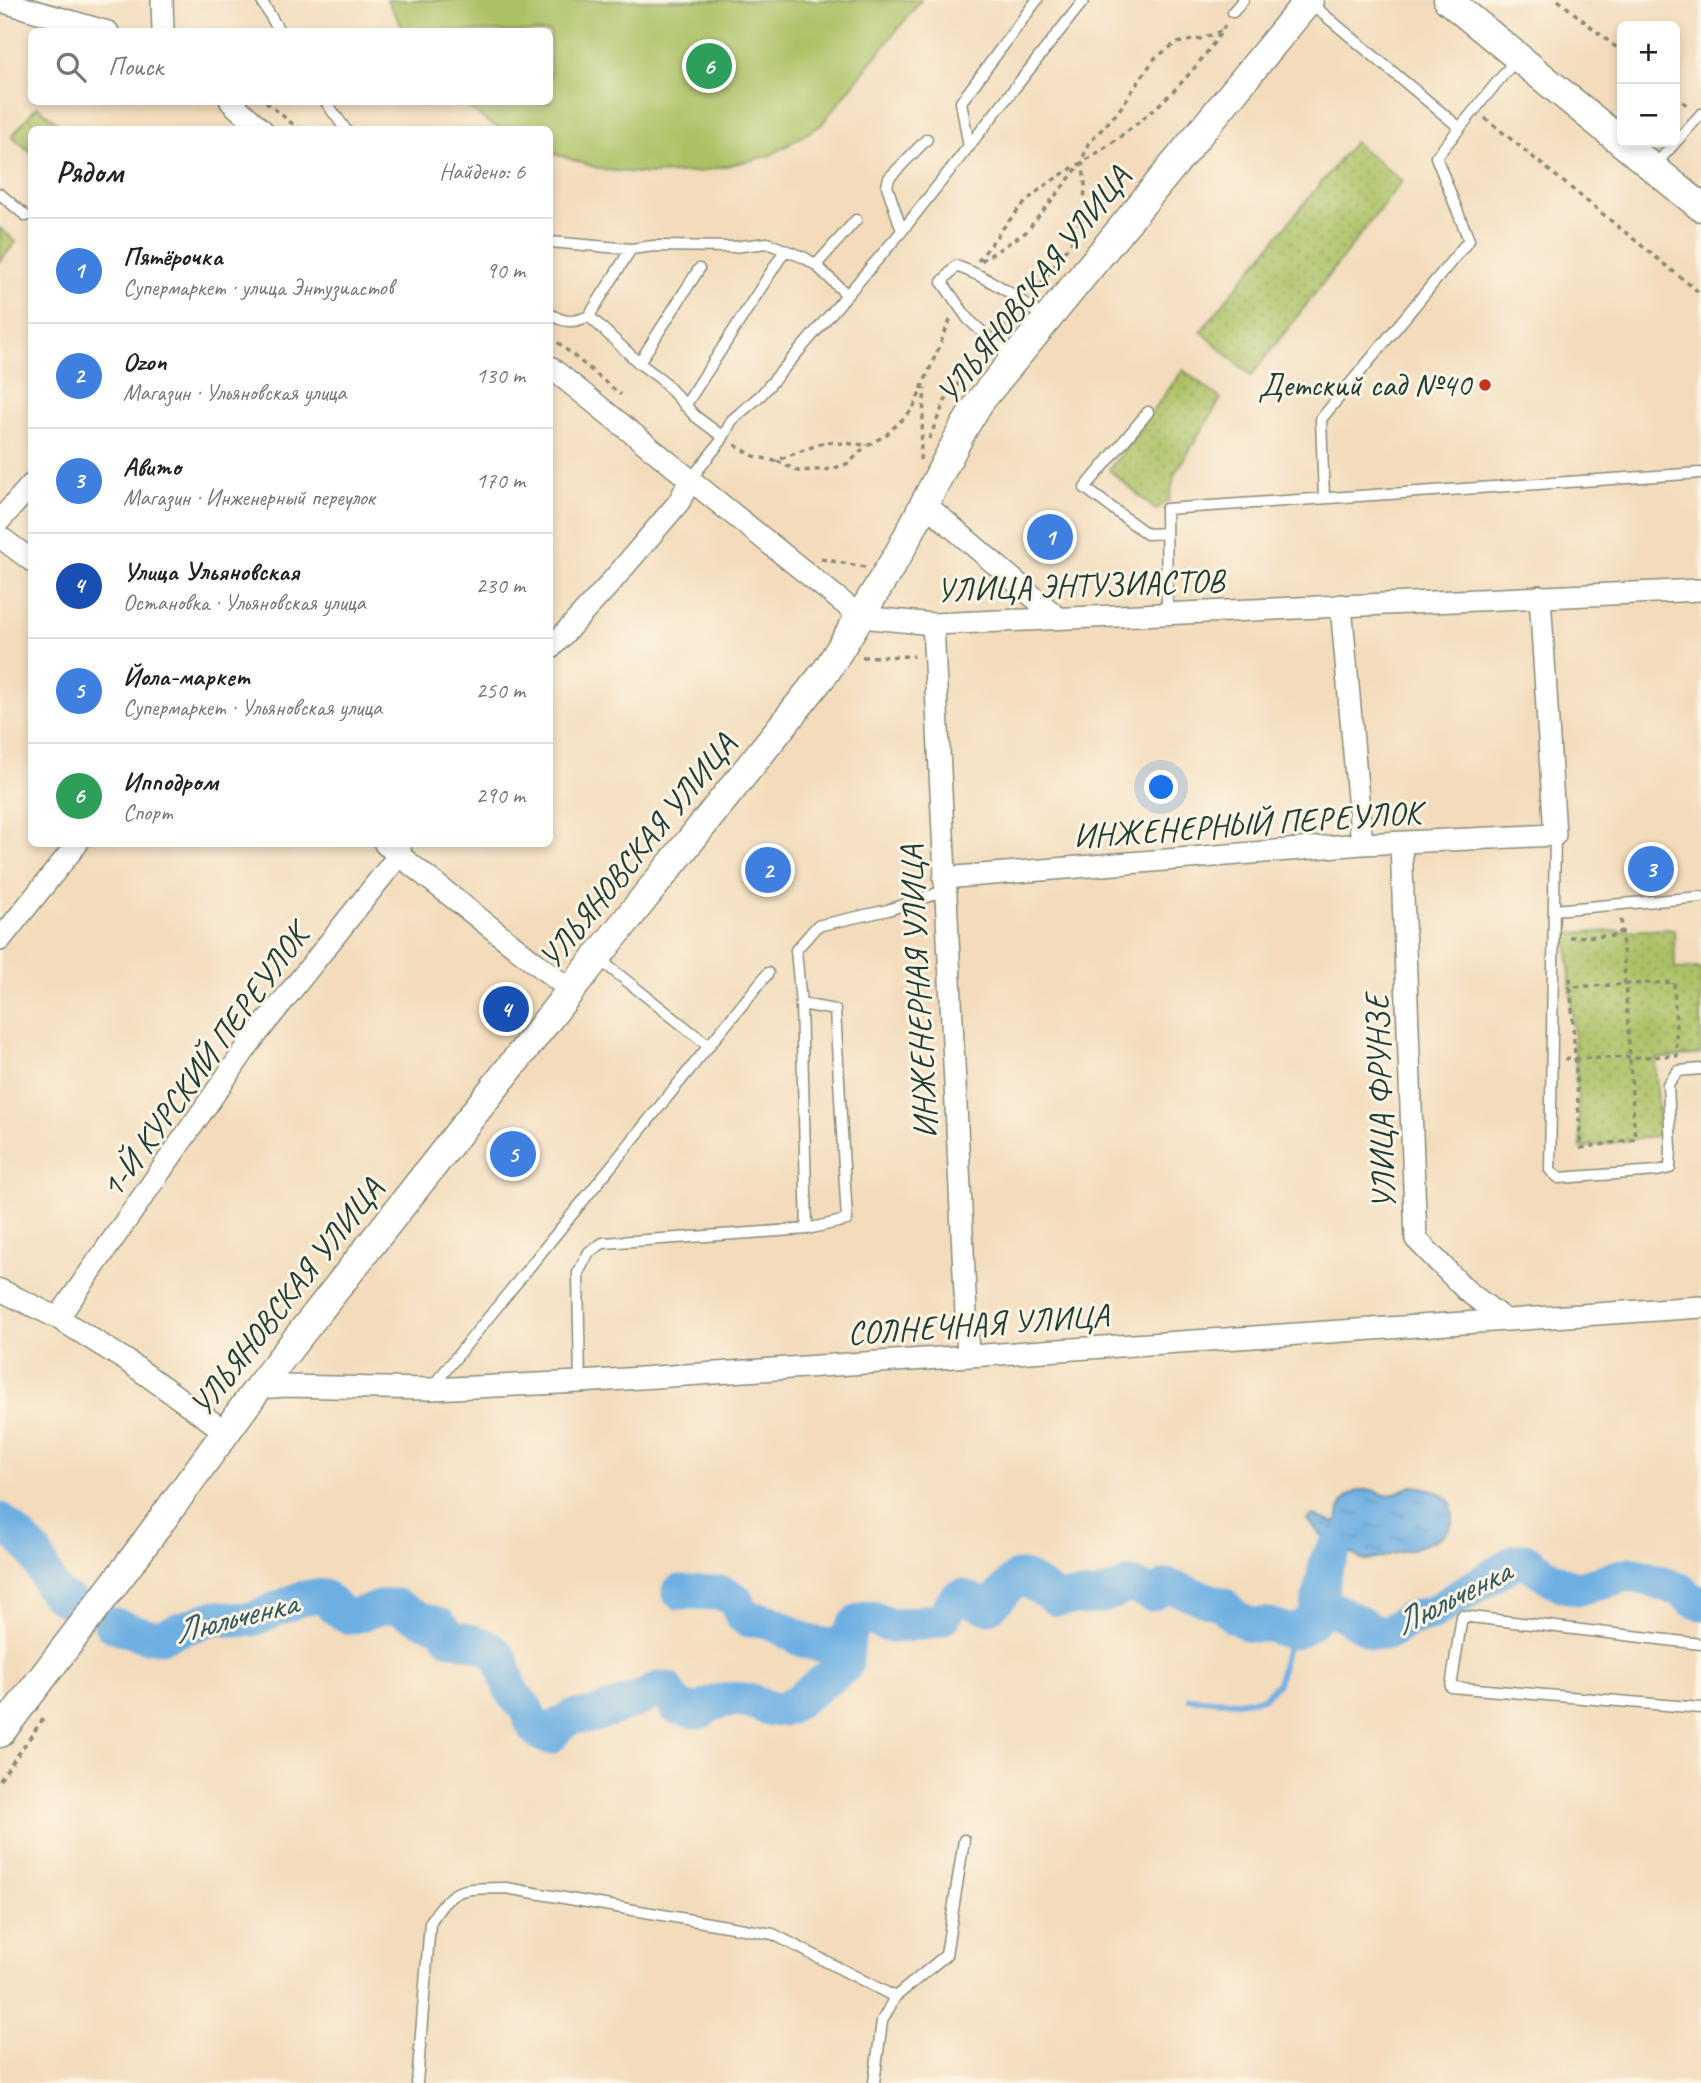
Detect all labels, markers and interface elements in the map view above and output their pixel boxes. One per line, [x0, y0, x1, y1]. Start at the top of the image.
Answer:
map controls [1617, 21, 1680, 147]
button: + [1617, 21, 1680, 84]
search box [28, 28, 553, 105]
pin: 6 [686, 40, 732, 92]
icon: search [52, 48, 90, 86]
text: Поиск [108, 50, 163, 83]
button: − [1617, 84, 1680, 147]
text: Рядом [56, 153, 123, 191]
street label: УЛЬЯНОВСКАЯ УЛИЦА [927, 156, 1140, 413]
text: Найдено: 6 [439, 157, 525, 186]
text: Пятёрочка [123, 240, 223, 273]
text: 1 [74, 256, 84, 285]
text: 90 m [486, 256, 525, 285]
text: Супермаркет · улица Энтузиастов [123, 273, 393, 302]
text: Ozon [123, 345, 166, 378]
text: 2 [74, 361, 84, 390]
text: 130 m [476, 361, 525, 390]
place label: Детский сад №40 [1258, 364, 1473, 406]
marker: Детский сад №40 [1477, 377, 1493, 393]
text: Магазин · Ульяновская улица [123, 378, 346, 407]
text: Авито [123, 450, 181, 483]
text: 3 [74, 466, 84, 495]
text: 170 m [476, 466, 525, 495]
text: Магазин · Инженерный переулок [123, 483, 375, 512]
pin: 1 [1027, 511, 1073, 563]
text: Улица Ульяновская [123, 555, 299, 588]
street label: УЛИЦА ЭНТУЗИАСТОВ [936, 559, 1228, 611]
text: 4 [74, 571, 84, 600]
text: 230 m [476, 571, 525, 600]
text: Остановка · Ульяновская улица [123, 588, 365, 617]
text: Йола-маркет [123, 660, 249, 693]
text: 5 [74, 676, 84, 705]
text: 250 m [476, 676, 525, 705]
text: Супермаркет · Ульяновская улица [123, 693, 382, 722]
street label: УЛЬЯНОВСКАЯ УЛИЦА [529, 724, 746, 977]
text: Ипподром [123, 765, 218, 798]
your location [1144, 770, 1178, 804]
text: 6 [74, 781, 84, 810]
text: 290 m [476, 781, 525, 810]
street label: ИНЖЕНЕРНЫЙ ПЕРЕУЛОК [1072, 790, 1429, 857]
text: Спорт [123, 798, 173, 827]
street label: ИНЖЕНЕРНАЯ УЛИЦА [889, 843, 947, 1140]
pin: 3 [1628, 843, 1674, 895]
pin: 2 [745, 844, 791, 896]
street label: 1-Й КУРСКИЙ ПЕРЕУЛОК [91, 911, 321, 1206]
pin: 4 [483, 983, 529, 1035]
street label: УЛИЦА ФРУНЗЕ [1355, 990, 1405, 1210]
pin: 5 [490, 1128, 536, 1180]
street label: УЛЬЯНОВСКАЯ УЛИЦА [180, 1168, 393, 1425]
street label: СОЛНЕЧНАЯ УЛИЦА [846, 1294, 1111, 1354]
water label: Люльченка [1386, 1547, 1521, 1645]
water label: Люльченка [169, 1579, 305, 1654]

